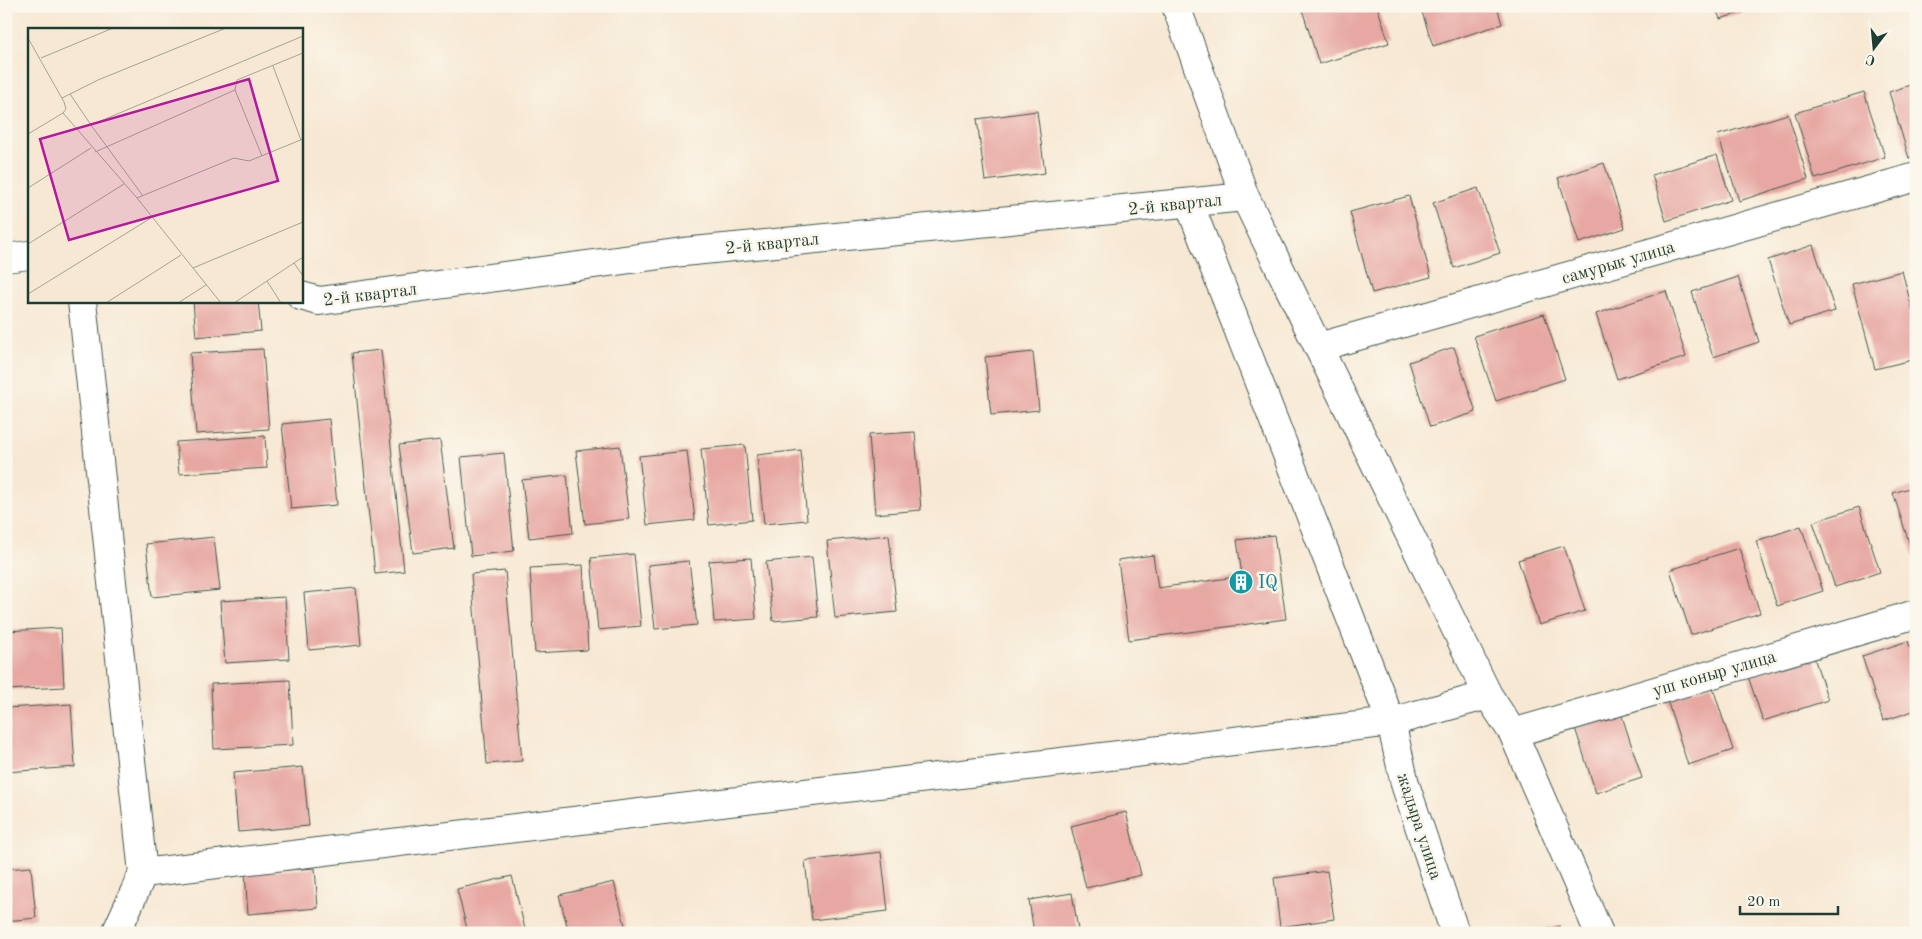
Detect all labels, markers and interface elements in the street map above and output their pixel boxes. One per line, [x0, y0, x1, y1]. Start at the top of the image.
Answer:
north arrow [1850, 22, 1900, 72]
inset map [28, 28, 302, 302]
text: С [1864, 52, 1877, 68]
street label: 2-й квартал [1127, 191, 1223, 219]
street label: 2-й квартал [724, 230, 820, 258]
street label: самурык улица [1560, 238, 1677, 288]
street label: 2-й квартал [322, 280, 418, 310]
building icon: IQ [1228, 569, 1254, 595]
place label: IQ [1258, 574, 1278, 592]
street label: уш коныр улица [1651, 648, 1778, 700]
street label: жадыра улица [1393, 771, 1445, 882]
scale bar [1740, 884, 1837, 916]
text: 20 m [1747, 895, 1781, 910]

